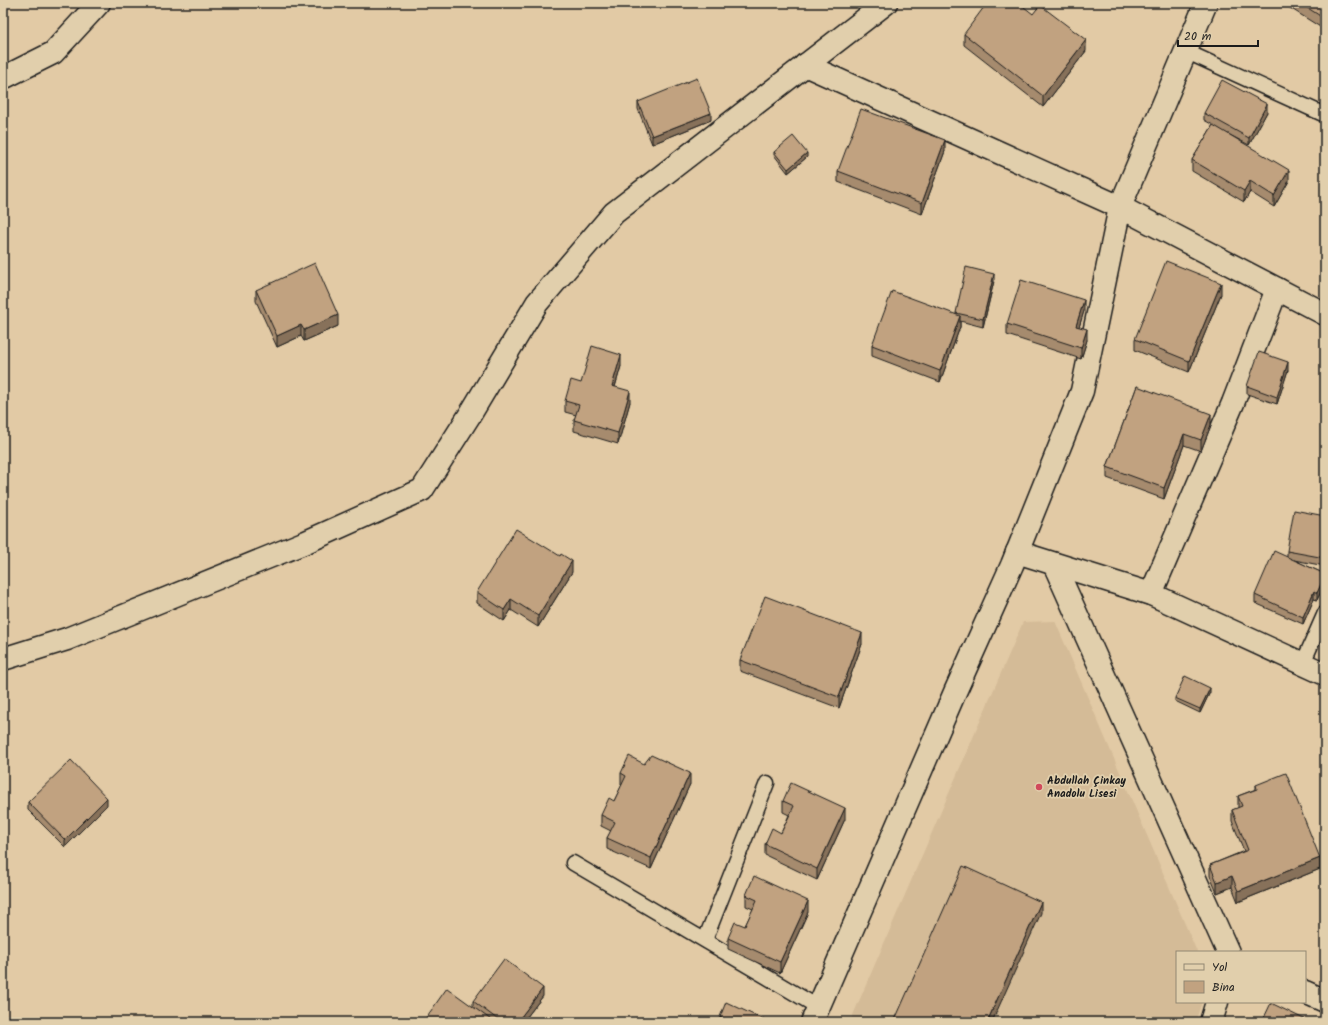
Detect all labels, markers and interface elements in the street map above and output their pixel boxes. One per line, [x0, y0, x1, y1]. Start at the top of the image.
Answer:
scale bar [1178, 22, 1258, 48]
text: 20 m [1184, 27, 1212, 46]
place label: Abdullah Çinkay Anadolu Lisesi [1047, 772, 1126, 803]
marker: Abdullah Çinkay Anadolu Lisesi [1034, 782, 1044, 792]
legend [1176, 951, 1306, 1003]
text: Yol [1212, 958, 1227, 977]
text: Bina [1212, 978, 1235, 997]

